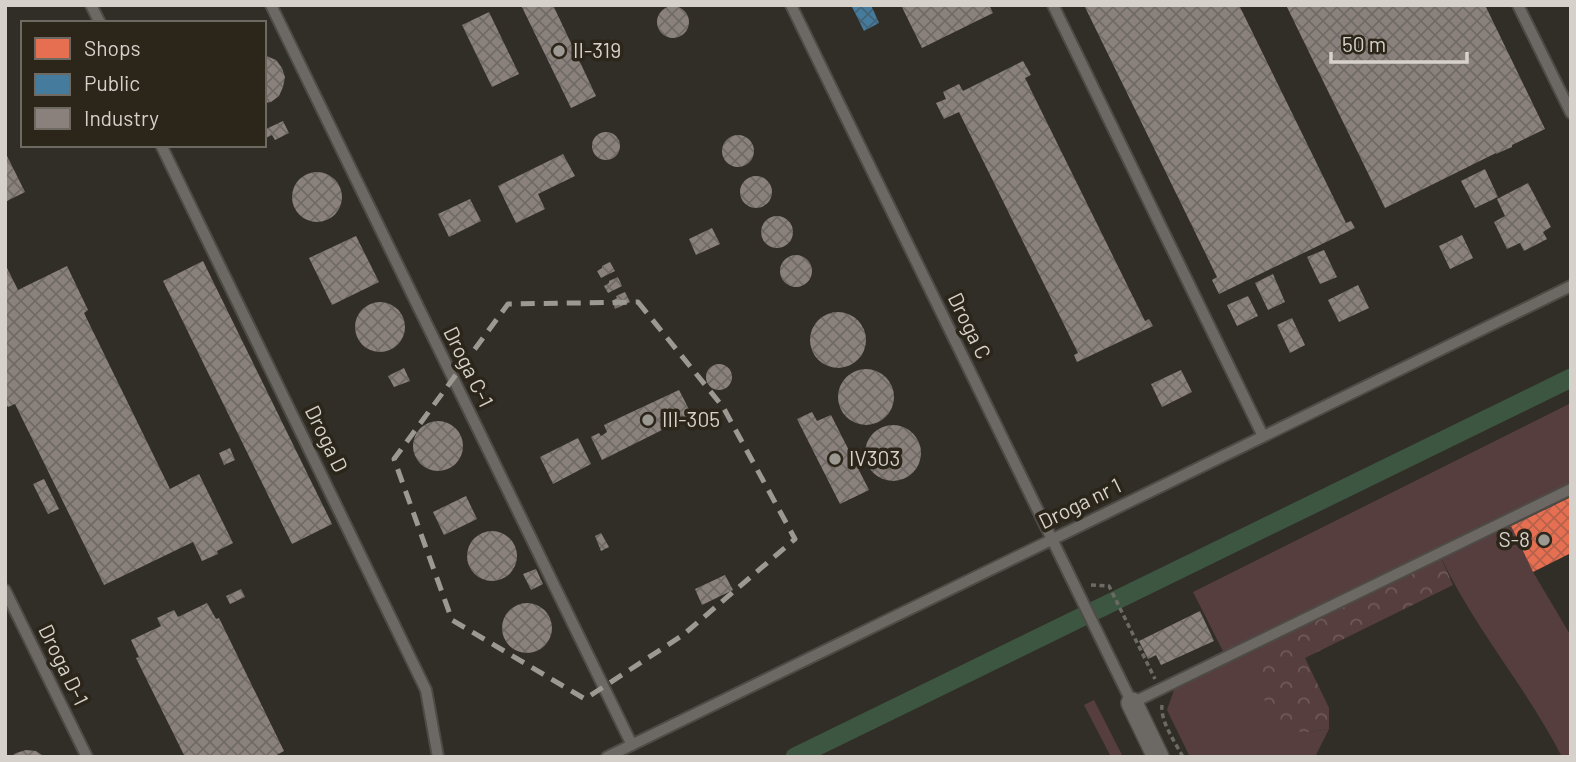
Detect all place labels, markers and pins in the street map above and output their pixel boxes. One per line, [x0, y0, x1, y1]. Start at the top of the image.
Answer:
place label: II-319 [573, 37, 621, 62]
marker: II-319 [551, 43, 567, 59]
place label: III-305 [662, 406, 720, 431]
marker: III-305 [640, 412, 656, 428]
place label: IV303 [849, 445, 900, 470]
marker: IV303 [827, 451, 843, 467]
place label: S-8 [1499, 526, 1530, 551]
marker: S-8 [1536, 532, 1552, 548]

